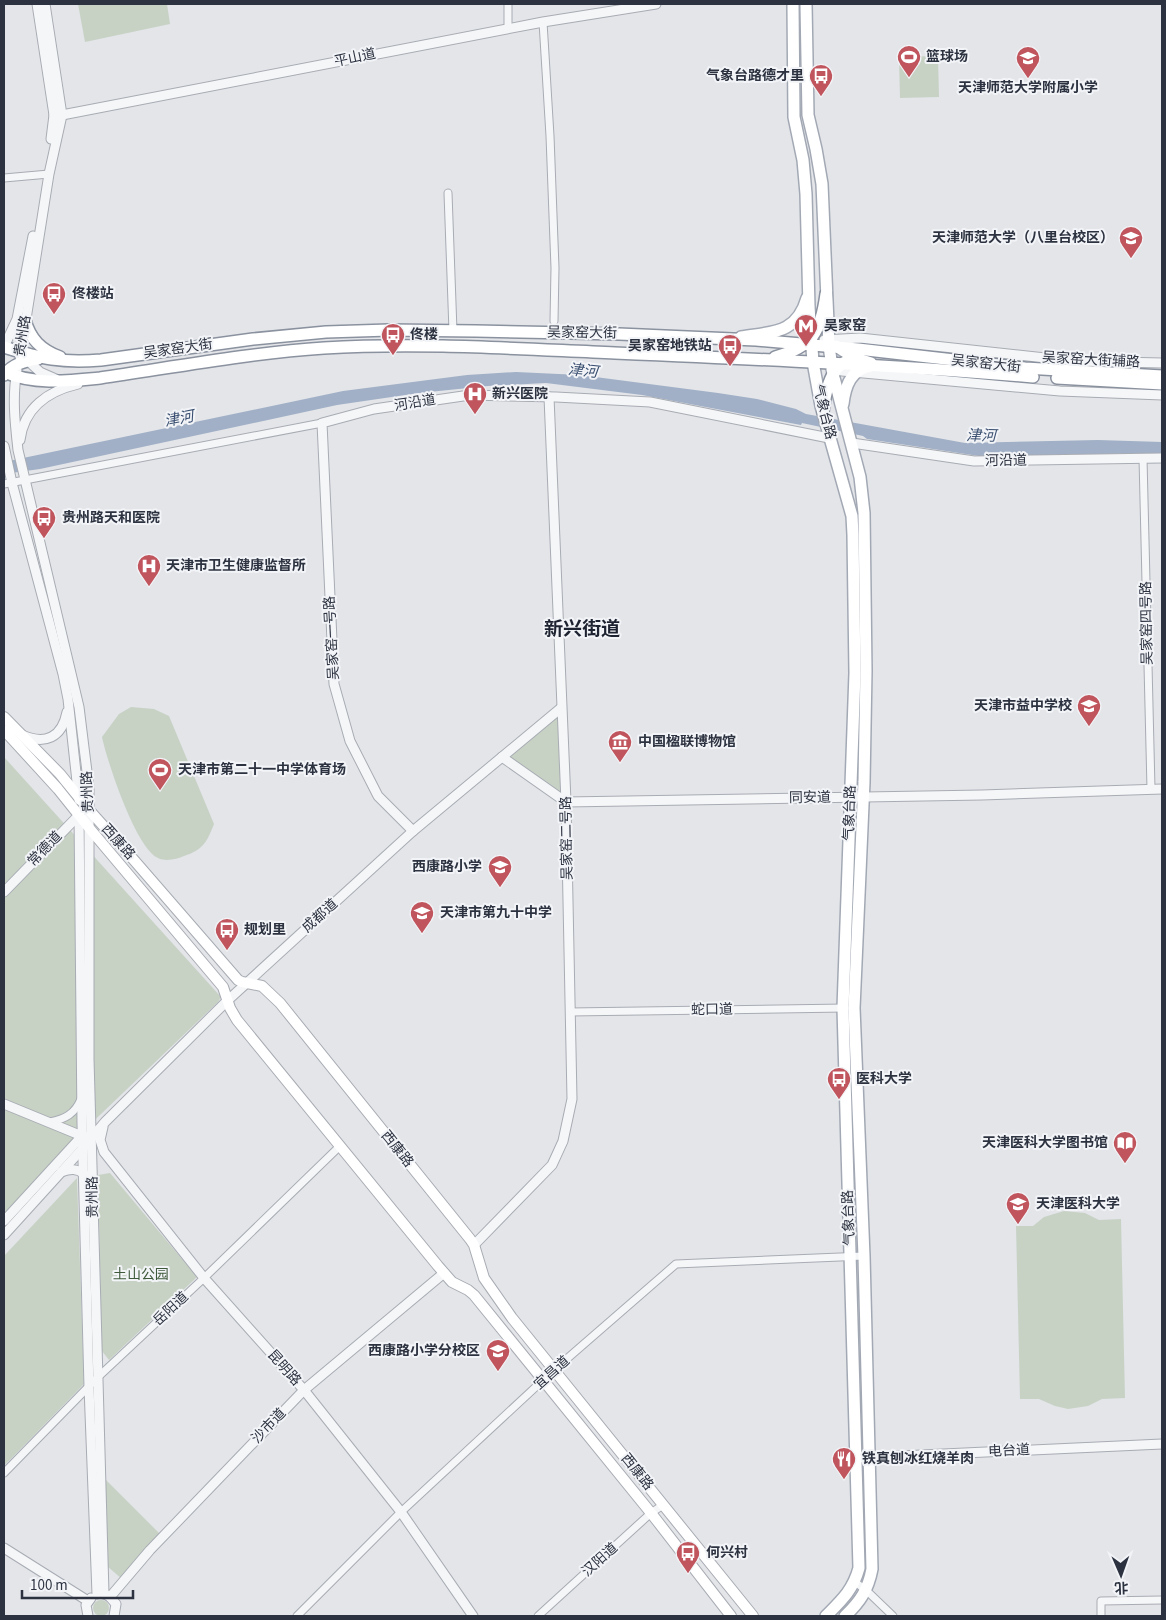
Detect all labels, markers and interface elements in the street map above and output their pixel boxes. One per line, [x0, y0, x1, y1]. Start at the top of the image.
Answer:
street label: 平山道 [332, 44, 378, 72]
sports icon: 篮球场 [896, 44, 922, 78]
school or university icon: 天津师范大学附属小学 [1015, 45, 1041, 79]
place label: 篮球场 [926, 47, 968, 67]
bus stop icon: 气象台路德才里 [808, 63, 834, 97]
place label: 气象台路德才里 [706, 66, 804, 86]
place label: 天津师范大学附属小学 [958, 78, 1098, 98]
school or university icon: 天津师范大学（八里台校区） [1118, 225, 1144, 259]
place label: 天津师范大学（八里台校区） [932, 228, 1114, 248]
bus stop icon: 佟楼站 [41, 281, 67, 315]
place label: 佟楼站 [72, 284, 114, 304]
metro station icon: 吴家窑 [793, 313, 819, 347]
street label: 贵州路 [10, 314, 36, 358]
place label: 吴家窑 [824, 316, 866, 336]
bus stop icon: 佟楼 [380, 322, 406, 356]
street label: 吴家窑大街 [547, 322, 617, 344]
place label: 佟楼 [410, 325, 438, 345]
bus stop icon: 吴家窑地铁站 [717, 333, 743, 367]
street label: 吴家窑大街 [142, 334, 214, 364]
place label: 吴家窑地铁站 [628, 336, 712, 356]
street label: 吴家窑大街辅路 [1042, 347, 1140, 373]
street label: 吴家窑大街 [950, 350, 1022, 378]
water label: 津河 [567, 359, 602, 383]
hospital icon: 新兴医院 [462, 381, 488, 415]
street label: 气象台路 [808, 382, 840, 442]
place label: 新兴医院 [492, 384, 548, 404]
street label: 河沿道 [393, 390, 437, 416]
water label: 津河 [162, 405, 199, 432]
water label: 津河 [966, 425, 999, 447]
street label: 河沿道 [985, 451, 1027, 471]
bus stop icon: 贵州路天和医院 [31, 505, 57, 539]
place label: 贵州路天和医院 [62, 508, 160, 528]
hospital icon: 天津市卫生健康监督所 [136, 553, 162, 587]
place label: 天津市卫生健康监督所 [166, 556, 306, 576]
street label: 吴家窑四号路 [1136, 581, 1158, 665]
street label: 吴家窑一号路 [320, 596, 344, 680]
district label: 新兴街道 [544, 616, 620, 643]
school or university icon: 天津市益中学校 [1076, 693, 1102, 727]
place label: 天津市益中学校 [974, 696, 1072, 716]
museum icon: 中国楹联博物馆 [607, 729, 633, 763]
place label: 中国楹联博物馆 [638, 732, 736, 752]
sports icon: 天津市第二十一中学体育场 [147, 757, 173, 791]
place label: 天津市第二十一中学体育场 [178, 760, 346, 780]
street label: 贵州路 [77, 771, 99, 813]
street label: 气象台路 [839, 785, 861, 841]
street label: 同安道 [789, 788, 831, 808]
street label: 吴家窑二号路 [556, 796, 578, 880]
street label: 西康路 [97, 820, 139, 864]
street label: 常德道 [23, 827, 67, 871]
school or university icon: 西康路小学 [487, 854, 513, 888]
place label: 西康路小学 [412, 857, 482, 877]
street label: 成都道 [298, 895, 342, 937]
school or university icon: 天津市第九十中学 [409, 900, 435, 934]
place label: 天津市第九十中学 [440, 903, 552, 923]
bus stop icon: 规划里 [214, 917, 240, 951]
place label: 规划里 [244, 920, 286, 940]
street label: 蛇口道 [691, 1000, 733, 1020]
bus stop icon: 医科大学 [826, 1066, 852, 1100]
place label: 医科大学 [856, 1069, 912, 1089]
street label: 西康路 [376, 1126, 418, 1172]
library icon: 天津医科大学图书馆 [1112, 1130, 1138, 1164]
place label: 天津医科大学图书馆 [982, 1133, 1108, 1153]
street label: 贵州路 [83, 1176, 103, 1218]
street label: 气象台路 [838, 1190, 860, 1246]
school or university icon: 天津医科大学 [1005, 1191, 1031, 1225]
place label: 天津医科大学 [1036, 1194, 1120, 1214]
park label: 土山公园 [113, 1265, 169, 1285]
street label: 岳阳道 [149, 1287, 193, 1331]
school or university icon: 西康路小学分校区 [485, 1338, 511, 1372]
place label: 西康路小学分校区 [368, 1341, 480, 1361]
street label: 昆明路 [263, 1346, 305, 1390]
street label: 宜昌道 [530, 1352, 574, 1394]
street label: 沙市道 [247, 1404, 291, 1448]
street label: 电台道 [988, 1440, 1030, 1462]
restaurant icon: 铁真刨冰红烧羊肉 [831, 1446, 857, 1480]
street label: 西康路 [616, 1449, 658, 1495]
place label: 铁真刨冰红烧羊肉 [862, 1449, 974, 1469]
street label: 汉阳道 [578, 1539, 622, 1581]
bus stop icon: 何兴村 [675, 1540, 701, 1574]
place label: 何兴村 [706, 1543, 748, 1563]
north arrow [1096, 1550, 1146, 1600]
scale bar [22, 1568, 134, 1600]
text: 100 m [30, 1575, 68, 1596]
text: 北 [1114, 1577, 1129, 1597]

